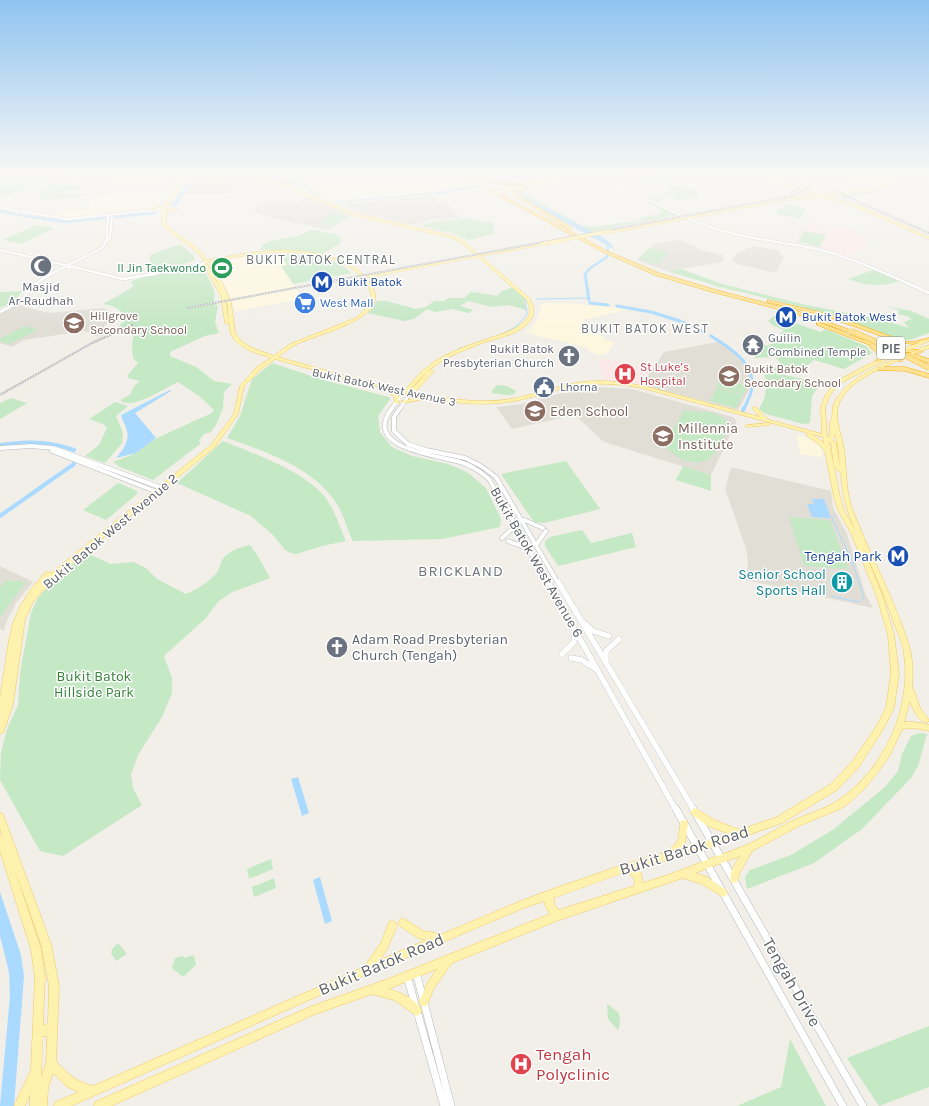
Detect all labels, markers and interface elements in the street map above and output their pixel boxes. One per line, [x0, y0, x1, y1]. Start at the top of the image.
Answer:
district label: BUKIT BATOK CENTRAL [246, 252, 396, 267]
mosque icon: Masjid Ar-Raudhah [28, 253, 54, 279]
sports icon: Il Jin Taekwondo [209, 255, 235, 281]
place label: Il Jin Taekwondo [117, 261, 206, 275]
metro station icon: Bukit Batok [309, 269, 335, 295]
place label: Bukit Batok [338, 275, 403, 289]
place label: Masjid Ar-Raudhah [9, 280, 73, 308]
supermarket icon: West Mall [292, 290, 318, 316]
place label: West Mall [320, 296, 374, 310]
metro station icon: Bukit Batok West [773, 304, 799, 330]
place label: Hillgrove Secondary School [90, 309, 187, 337]
school or university icon: Hillgrove Secondary School [61, 310, 87, 336]
place label: Bukit Batok West [802, 310, 897, 324]
district label: BUKIT BATOK WEST [581, 321, 709, 336]
place label: Guilin Combined Temple [768, 331, 866, 359]
temple icon: Guilin Combined Temple [740, 332, 766, 358]
road number: PIE [877, 337, 905, 359]
place label: Bukit Batok Presbyterian Church [443, 342, 554, 370]
church icon: Bukit Batok Presbyterian Church [556, 343, 582, 369]
place label: St Luke’s Hospital [640, 360, 689, 388]
hospital icon: St Luke’s Hospital [612, 361, 638, 387]
place label: Bukit Batok Secondary School [744, 362, 841, 390]
school or university icon: Bukit Batok Secondary School [716, 363, 742, 389]
street label: Bukit Batok West Avenue 3 [311, 365, 457, 409]
public building icon: Lhorna [531, 374, 557, 400]
place label: Lhorna [560, 380, 598, 394]
school or university icon: Eden School [522, 398, 548, 424]
place label: Eden School [550, 403, 628, 420]
place label: Millennia Institute [678, 420, 738, 453]
school or university icon: Millennia Institute [650, 423, 676, 449]
street label: Bukit Batok West Avenue 2 [39, 470, 181, 593]
street label: Bukit Batok West Avenue 6 [486, 484, 587, 641]
metro station icon: Tengah Park [885, 543, 911, 569]
place label: Tengah Park [805, 548, 882, 565]
district label: BRICKLAND [418, 562, 504, 580]
place label: Senior School Sports Hall [738, 566, 826, 599]
building icon: Senior School Sports Hall [829, 569, 855, 595]
place label: Adam Road Presbyterian Church (Tengah) [352, 631, 508, 664]
church icon: Adam Road Presbyterian Church (Tengah) [324, 634, 350, 660]
park label: Bukit Batok Hillside Park [54, 668, 134, 701]
street label: Bukit Batok Road [617, 821, 751, 879]
street label: Bukit Batok Road [315, 929, 447, 999]
street label: Tengah Drive [759, 934, 825, 1030]
place label: Tengah Polyclinic [536, 1044, 610, 1084]
hospital icon: Tengah Polyclinic [508, 1051, 534, 1077]

